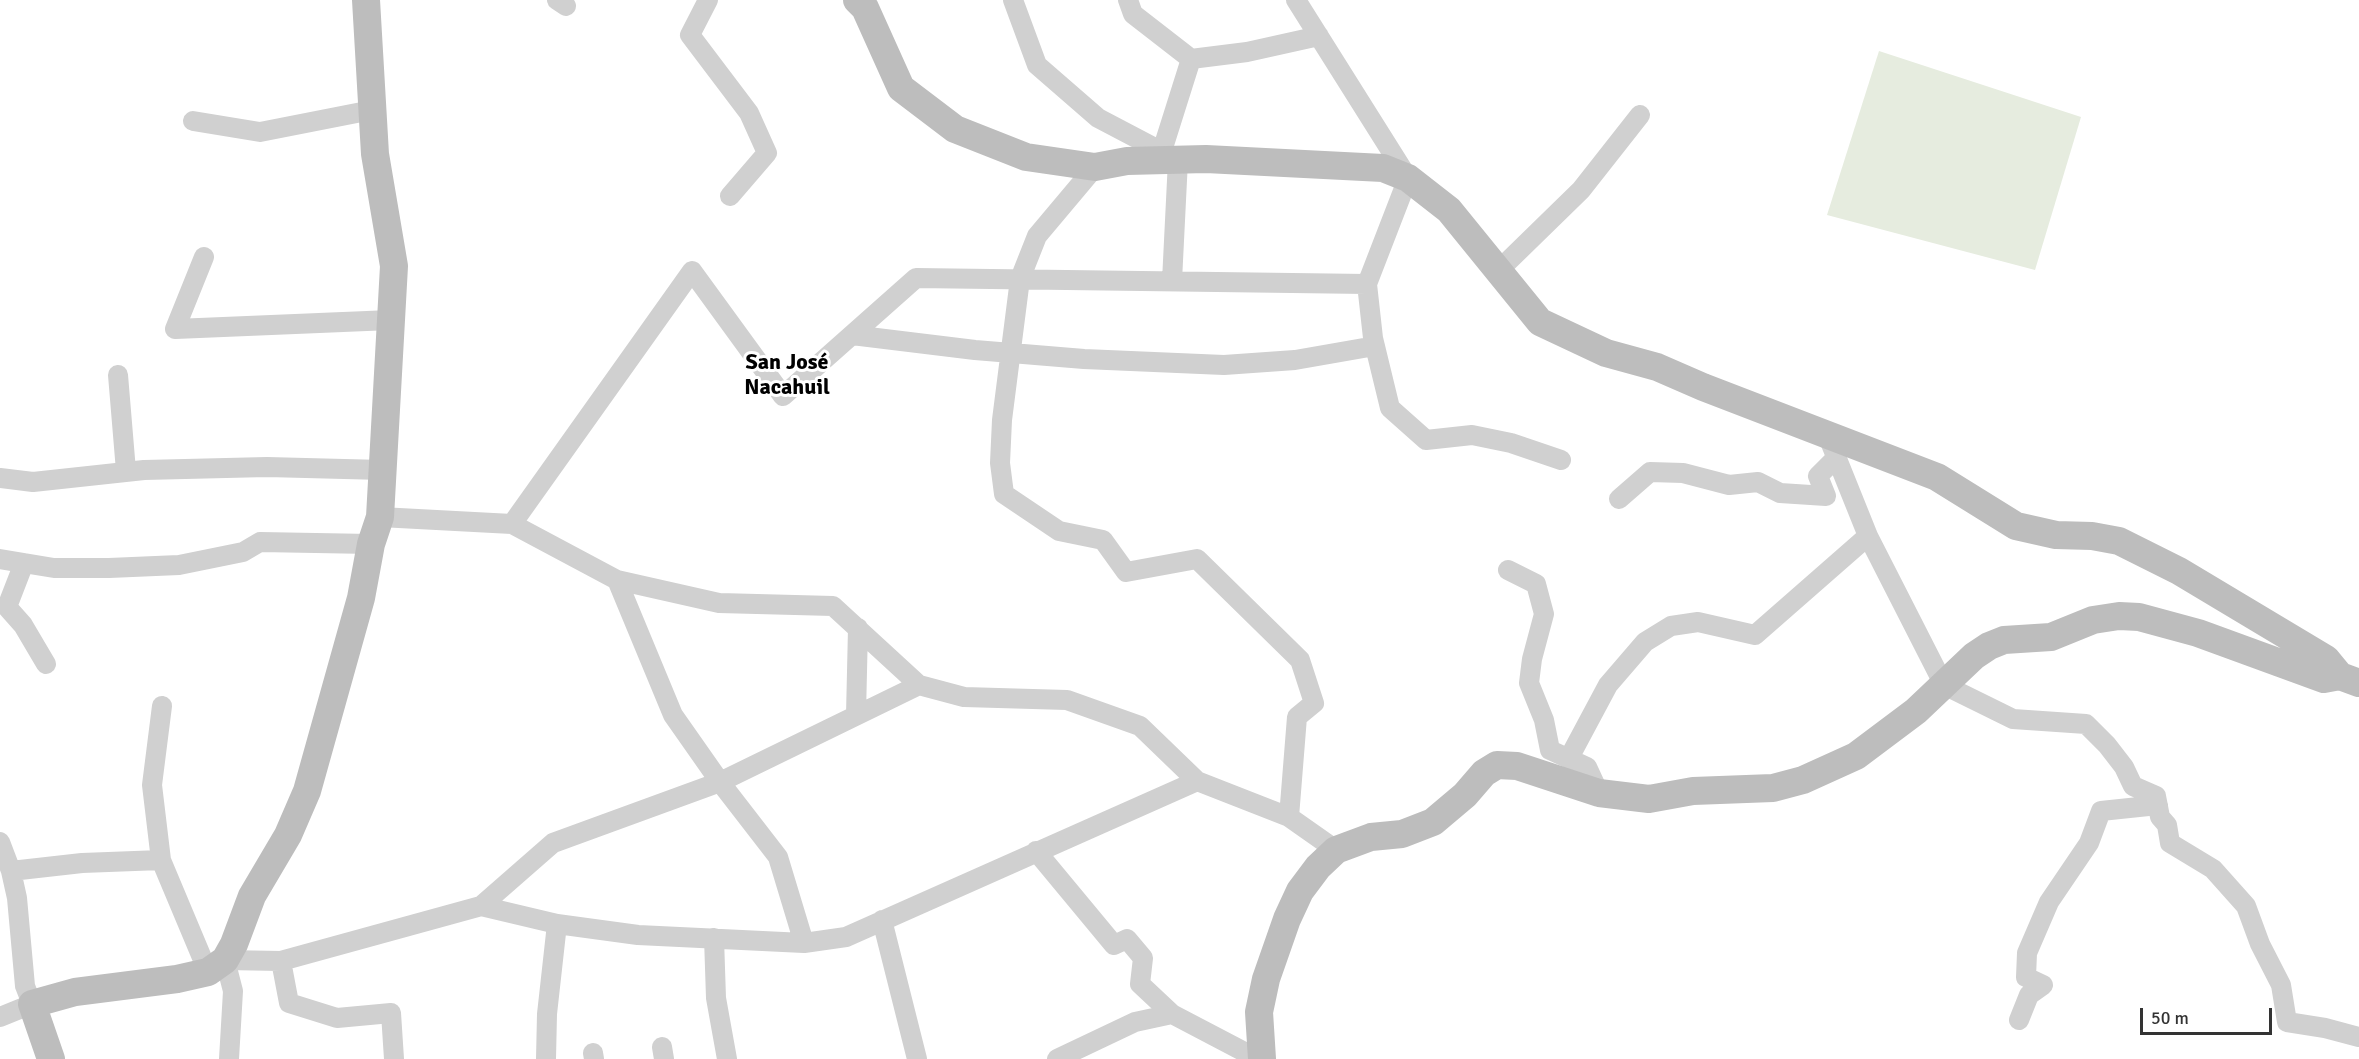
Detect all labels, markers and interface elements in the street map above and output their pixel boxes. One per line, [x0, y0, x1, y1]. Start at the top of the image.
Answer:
district label: San José Nacahuil [744, 350, 830, 402]
scale bar [2143, 996, 2275, 1034]
text: 50 m [2151, 1007, 2189, 1029]

